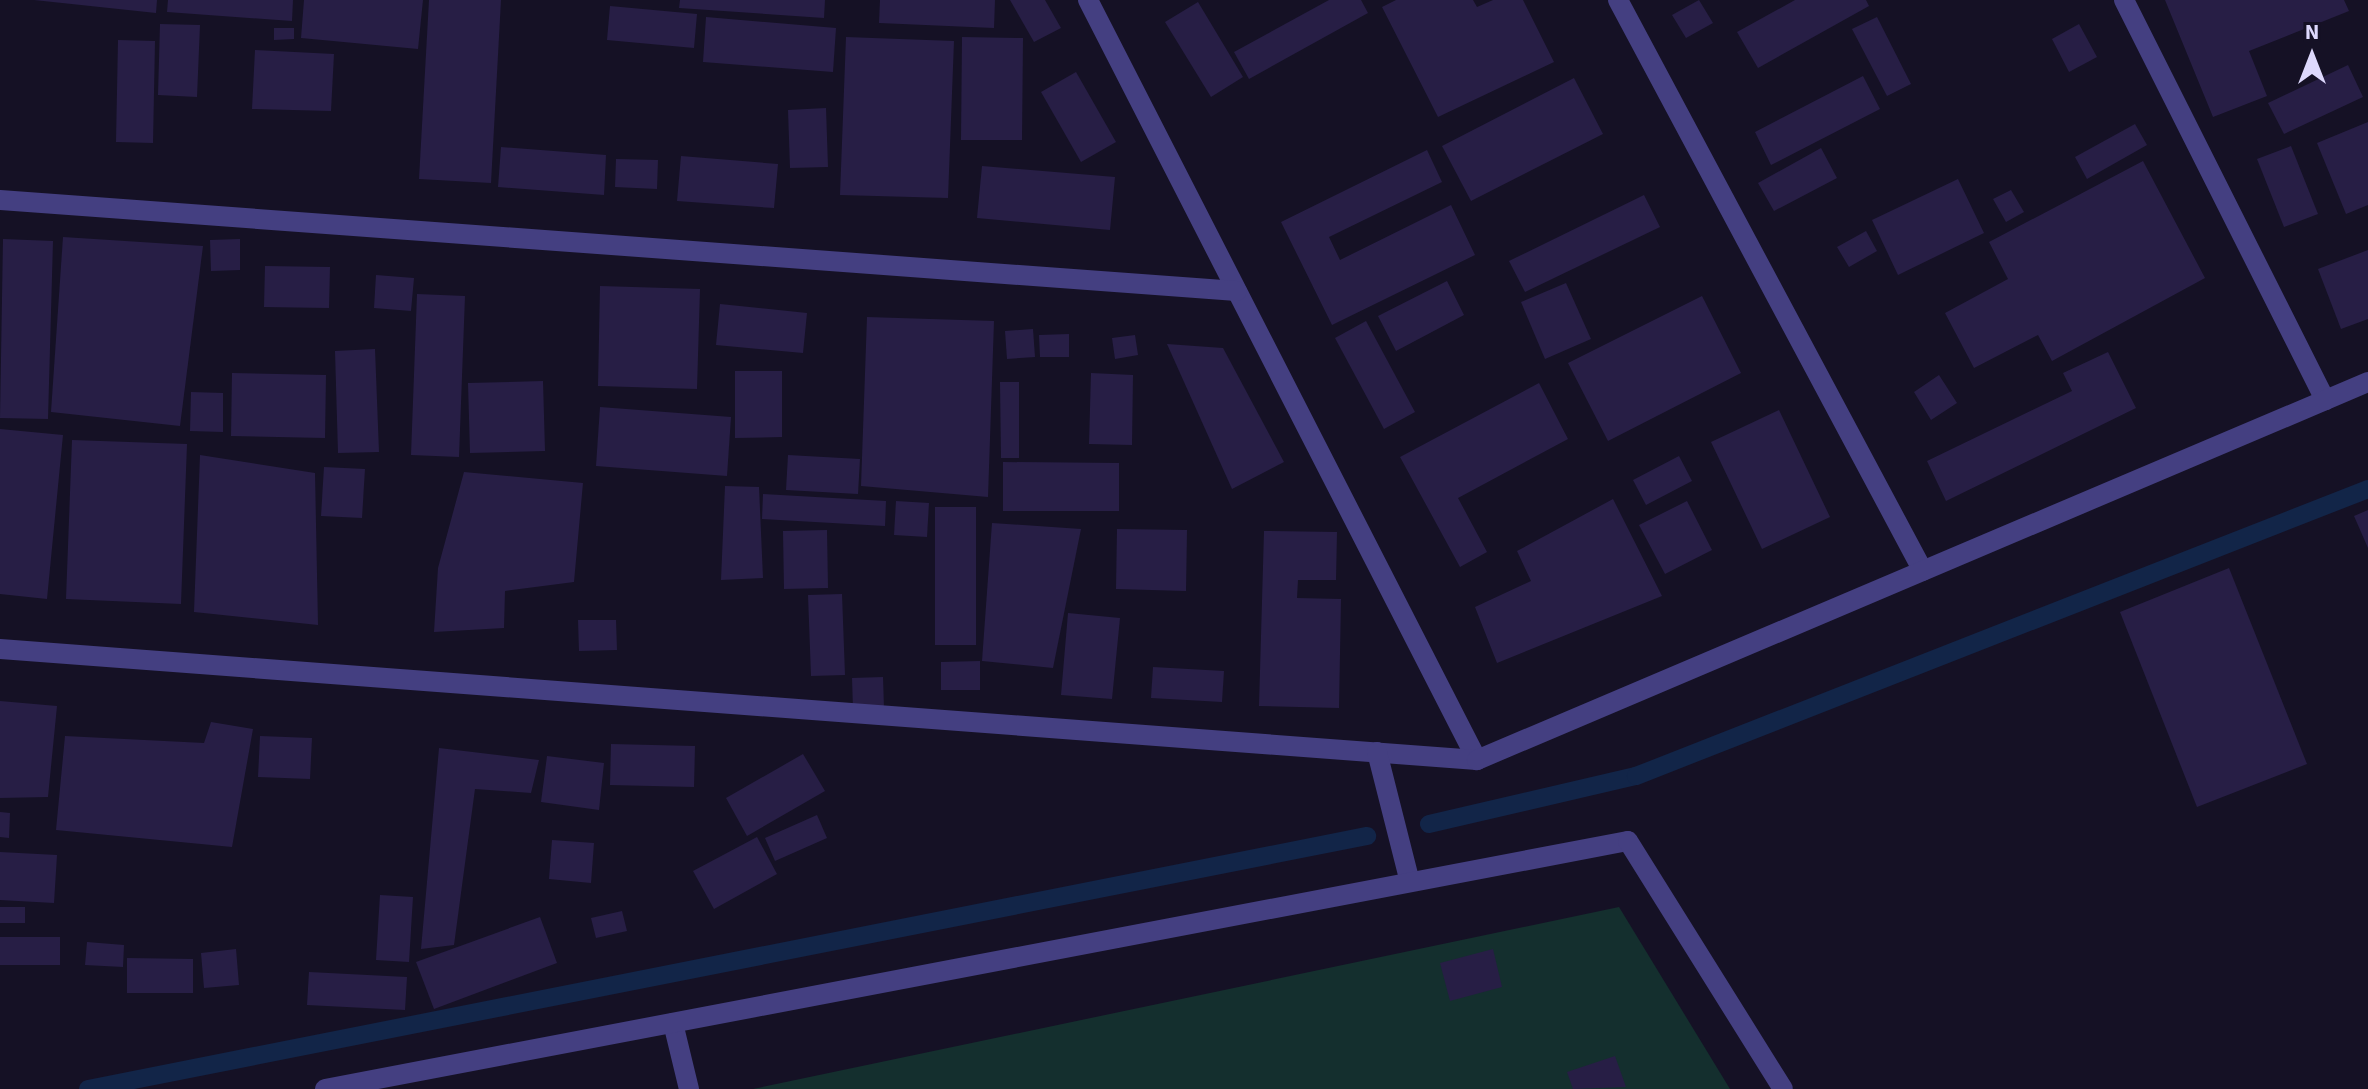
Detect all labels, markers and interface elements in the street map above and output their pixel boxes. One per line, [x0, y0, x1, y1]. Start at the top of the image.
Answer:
north arrow [2272, 16, 2352, 96]
text: N [2305, 16, 2319, 48]

